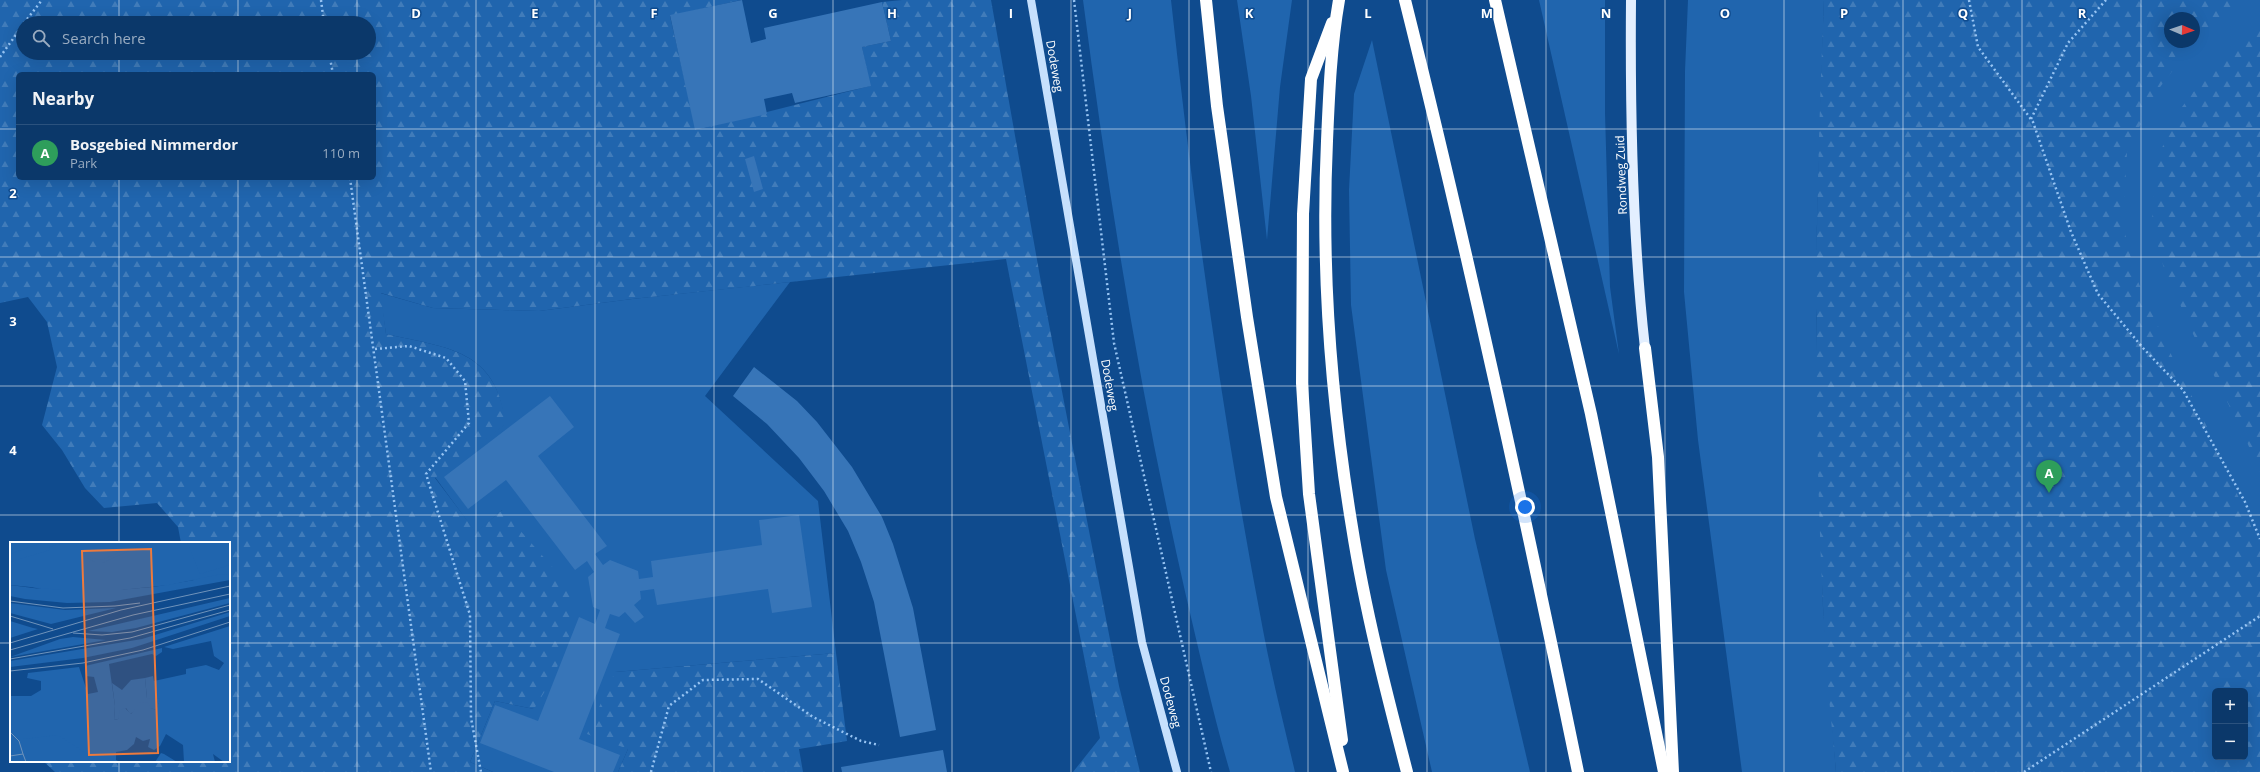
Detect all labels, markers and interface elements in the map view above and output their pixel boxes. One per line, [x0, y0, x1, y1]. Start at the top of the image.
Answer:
text: D [411, 4, 421, 22]
text: E [531, 4, 539, 22]
text: F [650, 4, 658, 22]
text: G [768, 4, 778, 22]
text: H [887, 4, 897, 22]
text: I [1009, 4, 1013, 22]
text: J [1127, 4, 1132, 22]
text: K [1245, 4, 1254, 22]
text: L [1364, 4, 1372, 22]
text: M [1481, 4, 1493, 22]
text: N [1601, 4, 1611, 22]
text: O [1720, 4, 1730, 22]
text: P [1840, 4, 1848, 22]
text: Q [1958, 4, 1968, 22]
text: R [2078, 4, 2087, 22]
north arrow [2164, 12, 2200, 48]
search box [16, 16, 376, 60]
icon: search [30, 27, 52, 49]
text: Search here [62, 28, 146, 48]
street label: Dodeweg [1042, 39, 1068, 94]
text: Nearby [32, 87, 94, 110]
text: Bosgebied Nimmerdor [70, 134, 238, 154]
street label: Rondweg Zuid [1611, 135, 1631, 215]
text: A [41, 144, 49, 162]
text: 110 m [322, 144, 360, 162]
text: Park [70, 154, 97, 172]
text: 2 [9, 184, 17, 202]
text: 3 [9, 312, 17, 330]
street label: Dodeweg [1097, 358, 1123, 413]
text: 4 [9, 441, 17, 459]
pin: A [2036, 460, 2062, 493]
your location [1515, 497, 1535, 517]
inset map [10, 542, 230, 762]
street label: Dodeweg [1156, 674, 1186, 730]
map controls [2212, 688, 2248, 760]
button: + [2212, 688, 2248, 724]
button: − [2212, 724, 2248, 760]

